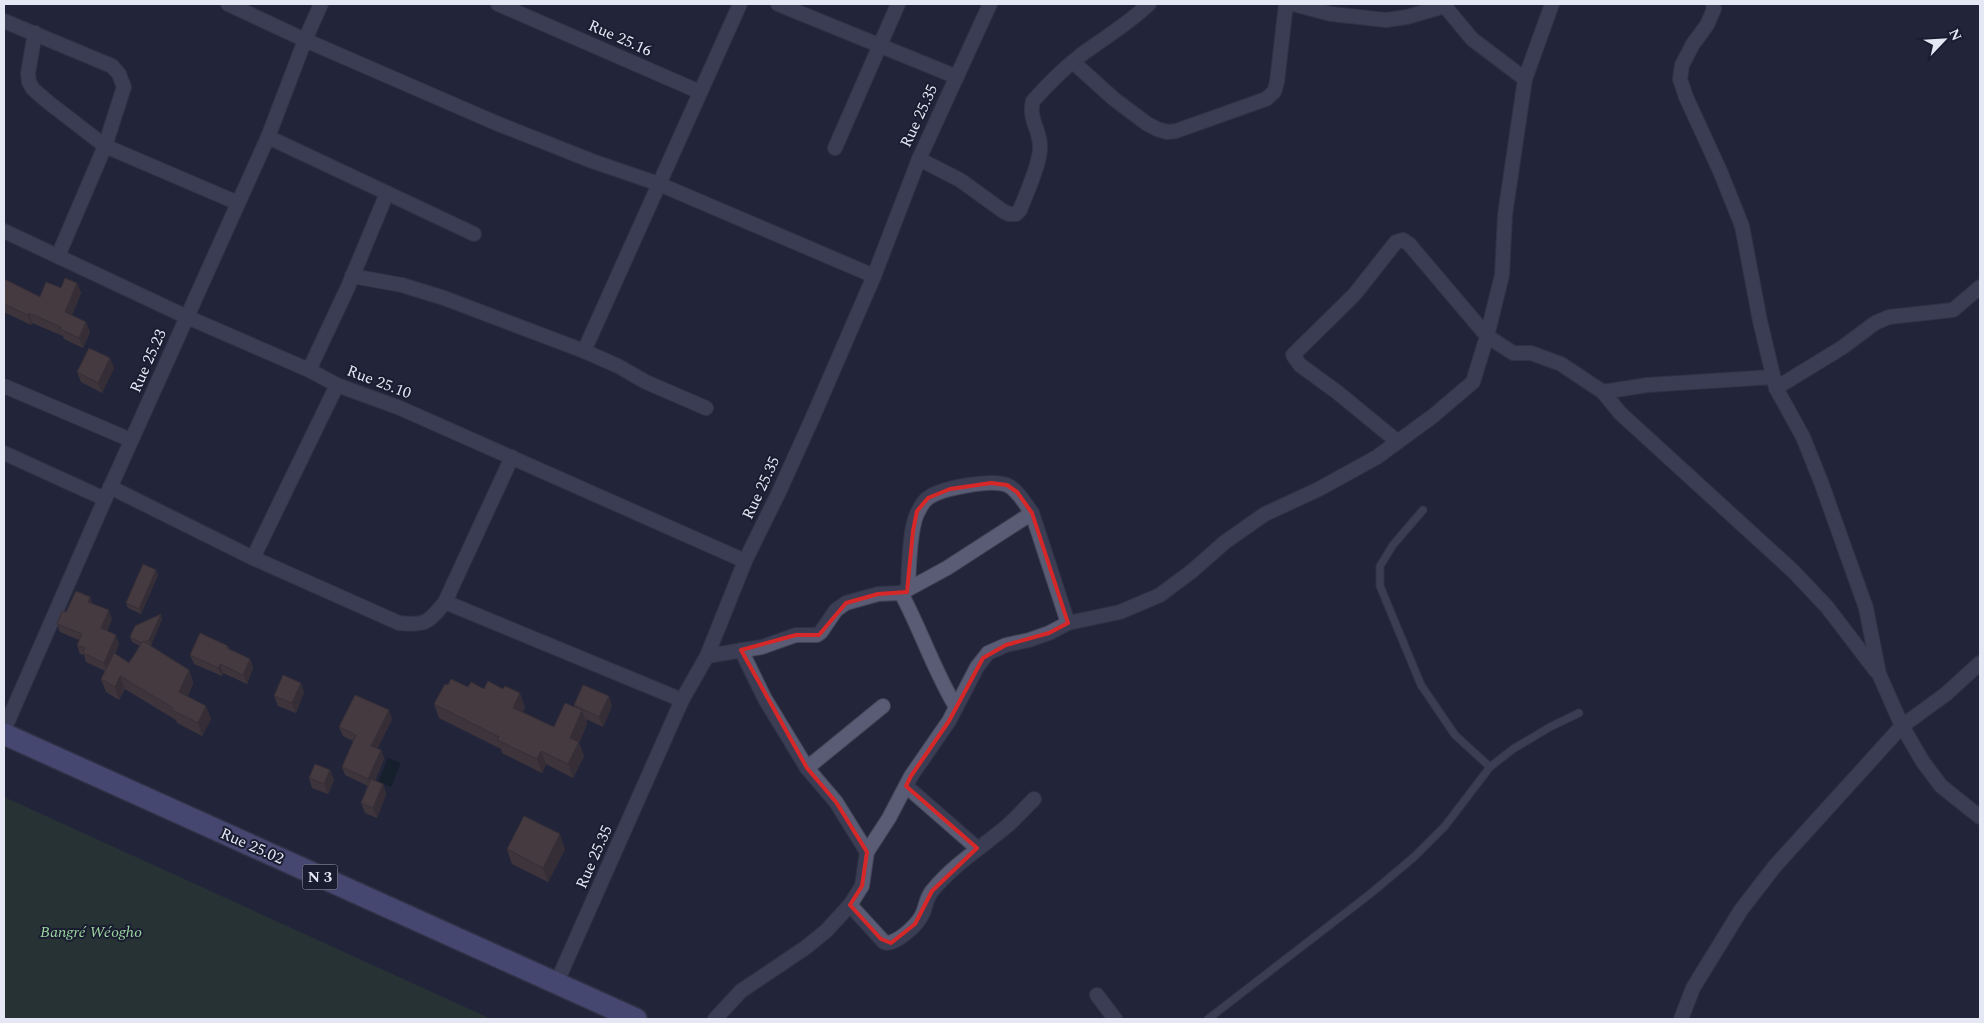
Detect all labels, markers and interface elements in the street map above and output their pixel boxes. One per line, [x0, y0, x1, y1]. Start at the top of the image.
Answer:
street label: Rue 25.16 [584, 13, 656, 63]
north arrow [1919, 15, 1969, 65]
text: N [1943, 25, 1967, 44]
street label: Rue 25.35 [894, 80, 944, 152]
street label: Rue 25.23 [123, 325, 173, 397]
street label: Rue 25.10 [343, 359, 415, 405]
street label: Rue 25.35 [736, 452, 786, 524]
street label: Rue 25.02 [216, 821, 288, 871]
street label: Rue 25.35 [569, 821, 619, 893]
road number: N 3 [302, 864, 338, 890]
park label: Bangré Wéogho [40, 920, 142, 944]

